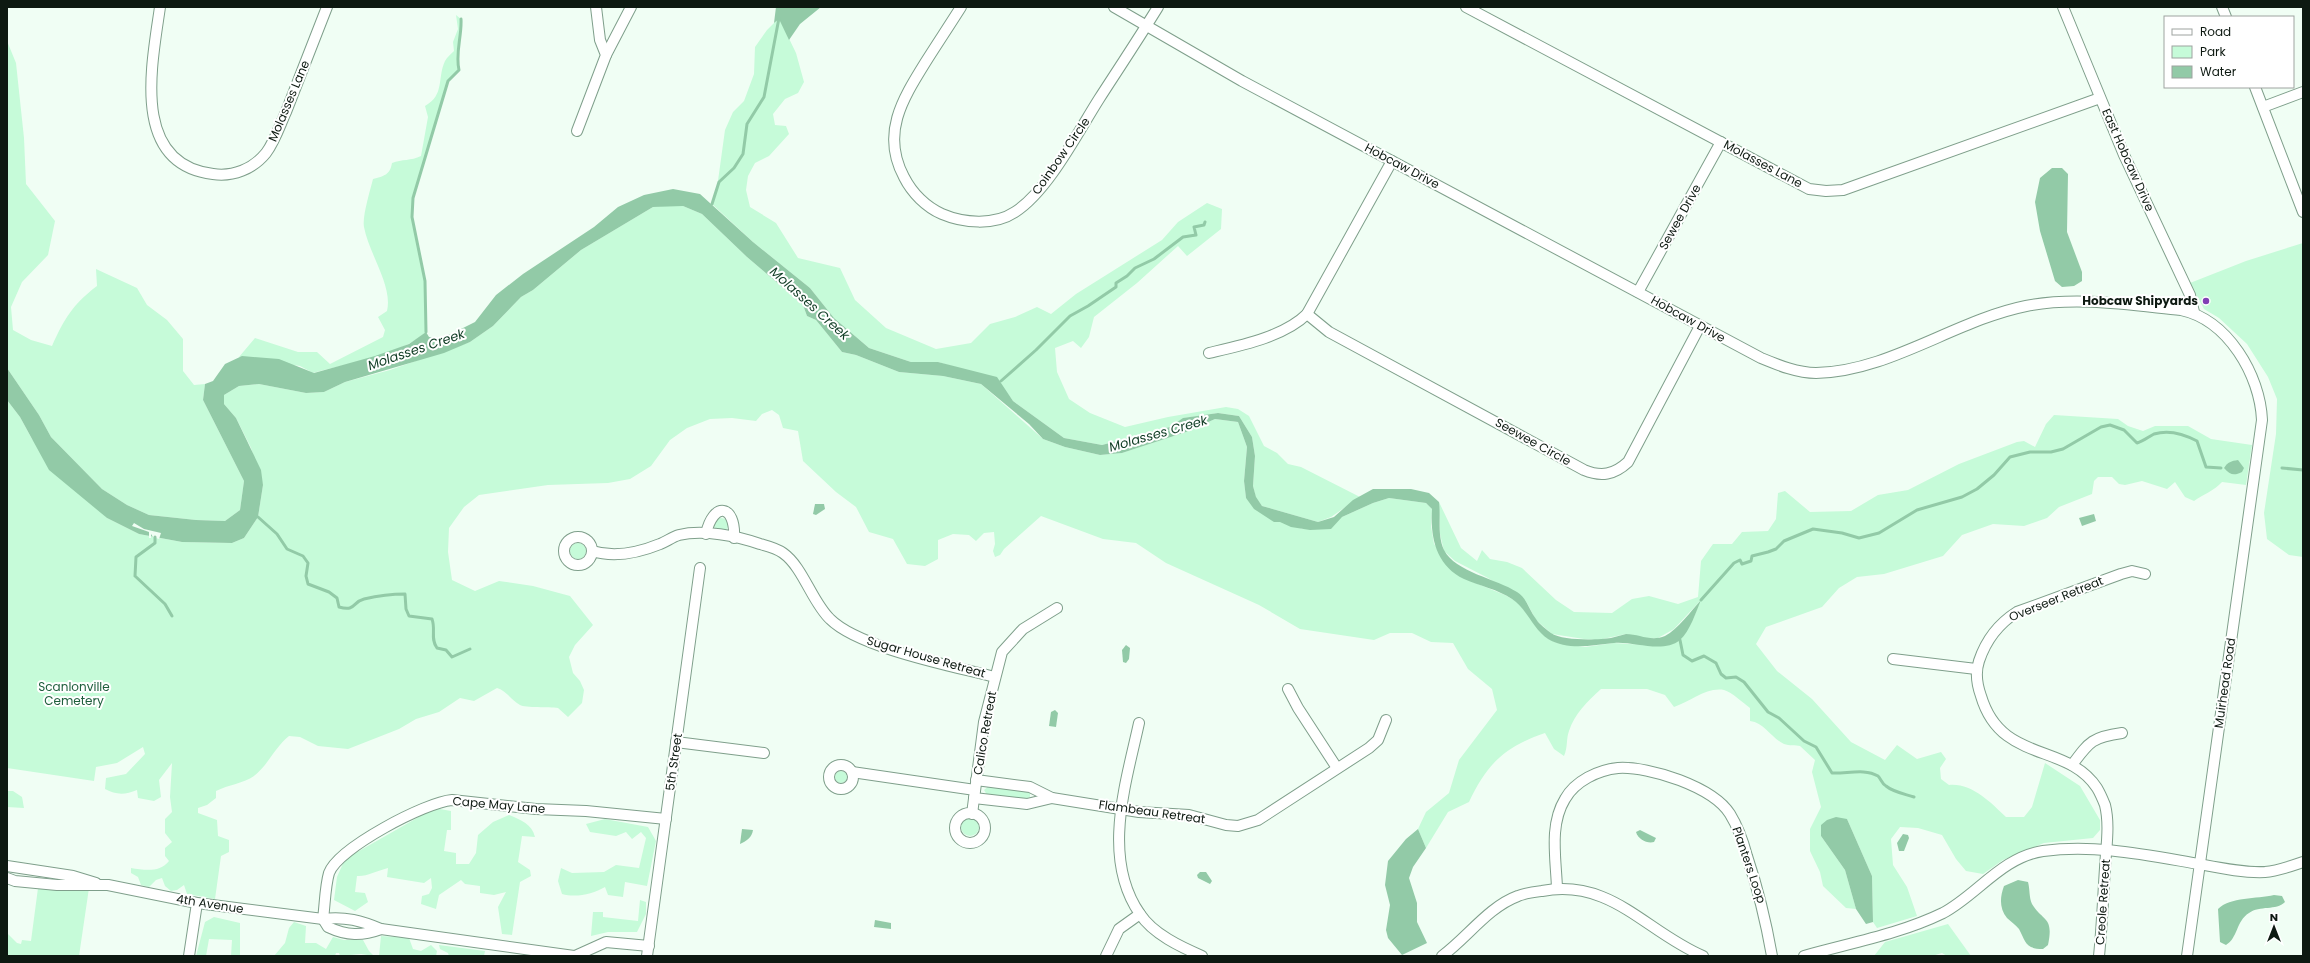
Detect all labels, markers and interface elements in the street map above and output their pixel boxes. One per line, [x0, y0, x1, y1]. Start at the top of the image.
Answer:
legend [2164, 16, 2294, 88]
text: Road [2200, 23, 2231, 40]
text: Park [2200, 43, 2227, 60]
street label: Molasses Lane [264, 57, 313, 144]
text: Water [2200, 63, 2237, 80]
street label: East Hobcaw Drive [2098, 106, 2159, 214]
street label: Coinbow Circle [1028, 114, 1094, 198]
street label: Molasses Lane [1721, 136, 1806, 191]
street label: Hobcaw Drive [1362, 139, 1443, 192]
street label: Sewee Drive [1655, 181, 1705, 253]
water label: Molasses Creek [766, 262, 855, 345]
street label: Hobcaw Drive [1648, 291, 1728, 346]
place label: Hobcaw Shipyards [2082, 292, 2198, 309]
marker: Hobcaw Shipyards [2201, 296, 2211, 306]
water label: Molasses Creek [365, 324, 468, 375]
water label: Molasses Creek [1107, 410, 1211, 457]
street label: Seewee Circle [1492, 414, 1574, 469]
street label: Overseer Retreat [2006, 572, 2106, 625]
street label: Sugar House Retreat [865, 631, 987, 682]
street label: Muirhead Road [2210, 637, 2239, 729]
park label: Scanlonville Cemetery [38, 678, 110, 709]
street label: Calico Retreat [969, 690, 1000, 776]
street label: 5th Street [661, 732, 686, 792]
street label: Cape May Lane [452, 792, 546, 817]
street label: Flambeau Retreat [1098, 796, 1206, 827]
street label: Planters Loop [1728, 824, 1771, 905]
street label: Creole Retreat [2091, 858, 2114, 945]
street label: 4th Avenue [175, 890, 245, 917]
north arrow [2254, 907, 2294, 947]
text: N [2270, 909, 2278, 925]

